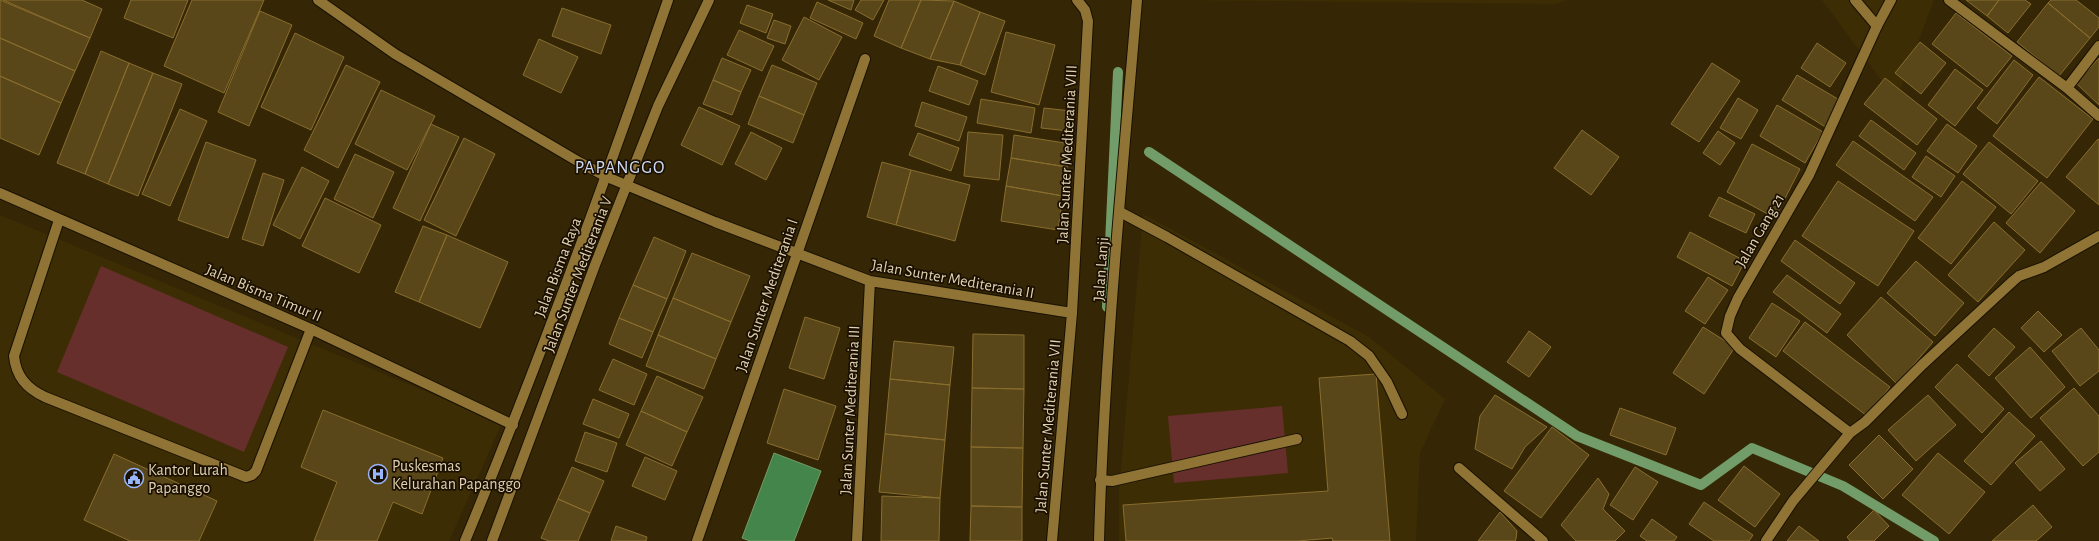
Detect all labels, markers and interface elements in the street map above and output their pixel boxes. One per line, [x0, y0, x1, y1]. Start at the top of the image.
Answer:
street label: Jalan Sunter Mediterania VIII [1054, 65, 1080, 244]
district label: PAPANGGO [575, 159, 665, 177]
street label: Jalan Gang 21 [1732, 191, 1787, 270]
street label: Jalan Sunter Mediterania V [541, 194, 615, 354]
street label: Jalan Bisma Raya [532, 215, 585, 320]
street label: Jalan Sunter Mediterania I [733, 217, 801, 374]
street label: Jalan Lanji [1091, 236, 1112, 302]
street label: Jalan Sunter Mediterania II [870, 257, 1035, 301]
street label: Jalan Bisma Timur II [203, 261, 324, 325]
street label: Jalan Sunter Mediterania III [838, 325, 862, 495]
street label: Jalan Sunter Mediterania VII [1032, 339, 1064, 514]
place label: Puskesmas Kelurahan Papanggo [392, 458, 521, 492]
place label: Kantor Lurah Papanggo [148, 462, 228, 496]
hospital icon: Puskesmas Kelurahan Papanggo [367, 463, 389, 485]
public building icon: Kantor Lurah Papanggo [123, 467, 145, 489]

